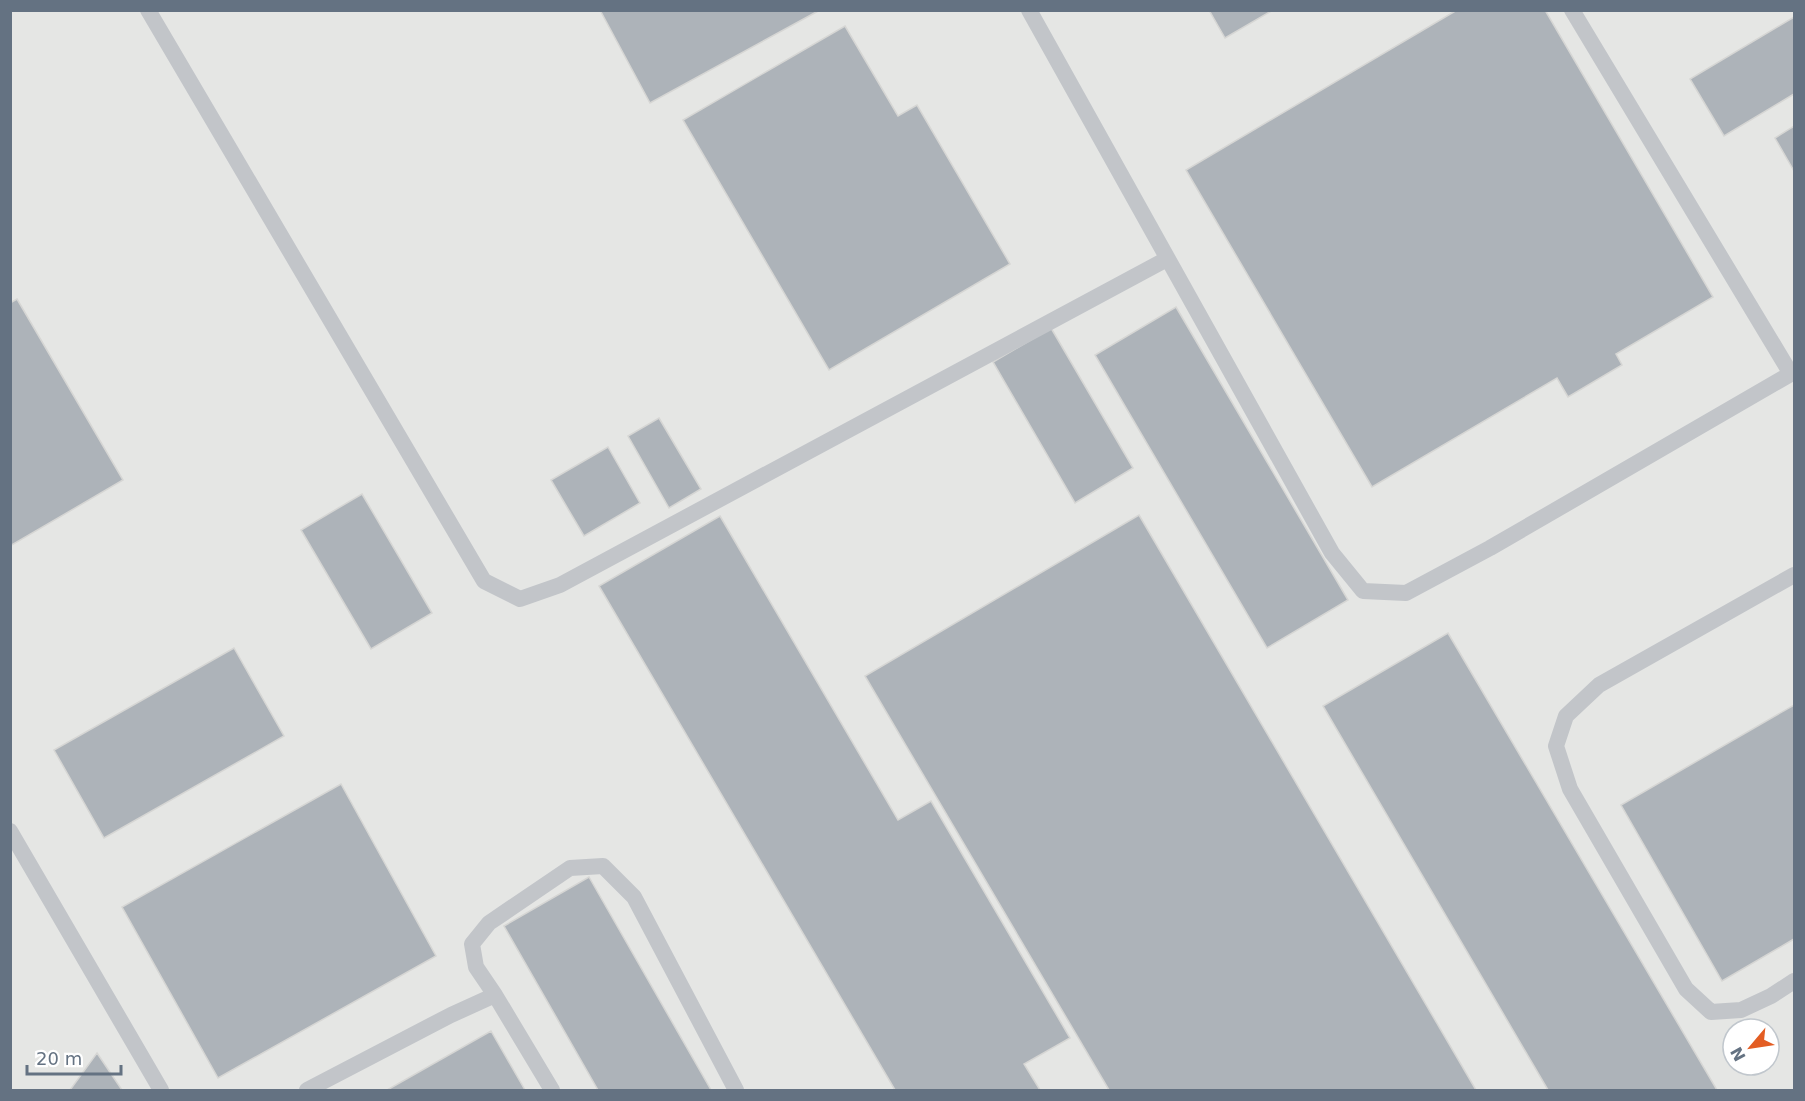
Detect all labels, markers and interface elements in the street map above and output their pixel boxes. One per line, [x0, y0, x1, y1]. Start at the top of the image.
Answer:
north arrow [1721, 1017, 1781, 1077]
scale bar [27, 1038, 122, 1076]
text: N [1727, 1044, 1750, 1064]
text: 20 m [36, 1048, 82, 1069]

